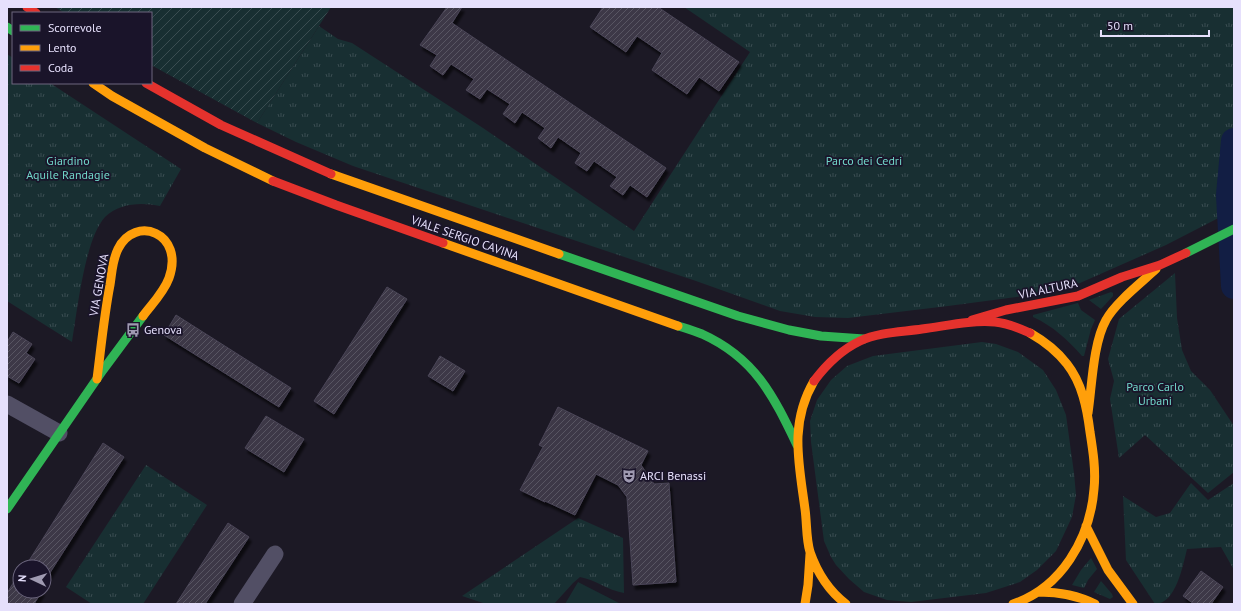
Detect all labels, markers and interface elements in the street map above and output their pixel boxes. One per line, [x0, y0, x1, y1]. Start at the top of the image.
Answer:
legend [12, 12, 152, 84]
scale bar [1101, 12, 1209, 38]
text: 50 m [1107, 18, 1133, 33]
text: Scorrevole [48, 20, 102, 35]
text: Lento [48, 40, 77, 55]
text: Coda [48, 60, 73, 75]
park label: Giardino Aquile Randagie [26, 153, 110, 182]
park label: Parco dei Cedri [826, 153, 902, 168]
street label: VIALE SERGIO CAVINA [408, 212, 521, 263]
street label: VIA GENOVA [85, 253, 111, 318]
street label: VIA ALTURA [1016, 275, 1079, 302]
bus stop icon: Genova [125, 322, 141, 338]
place label: Genova [144, 322, 182, 337]
park label: Parco Carlo Urbani [1126, 379, 1184, 408]
theatre icon: ARCI Benassi [621, 468, 637, 484]
place label: ARCI Benassi [640, 468, 706, 483]
north arrow [12, 559, 52, 599]
text: N [15, 574, 29, 582]

